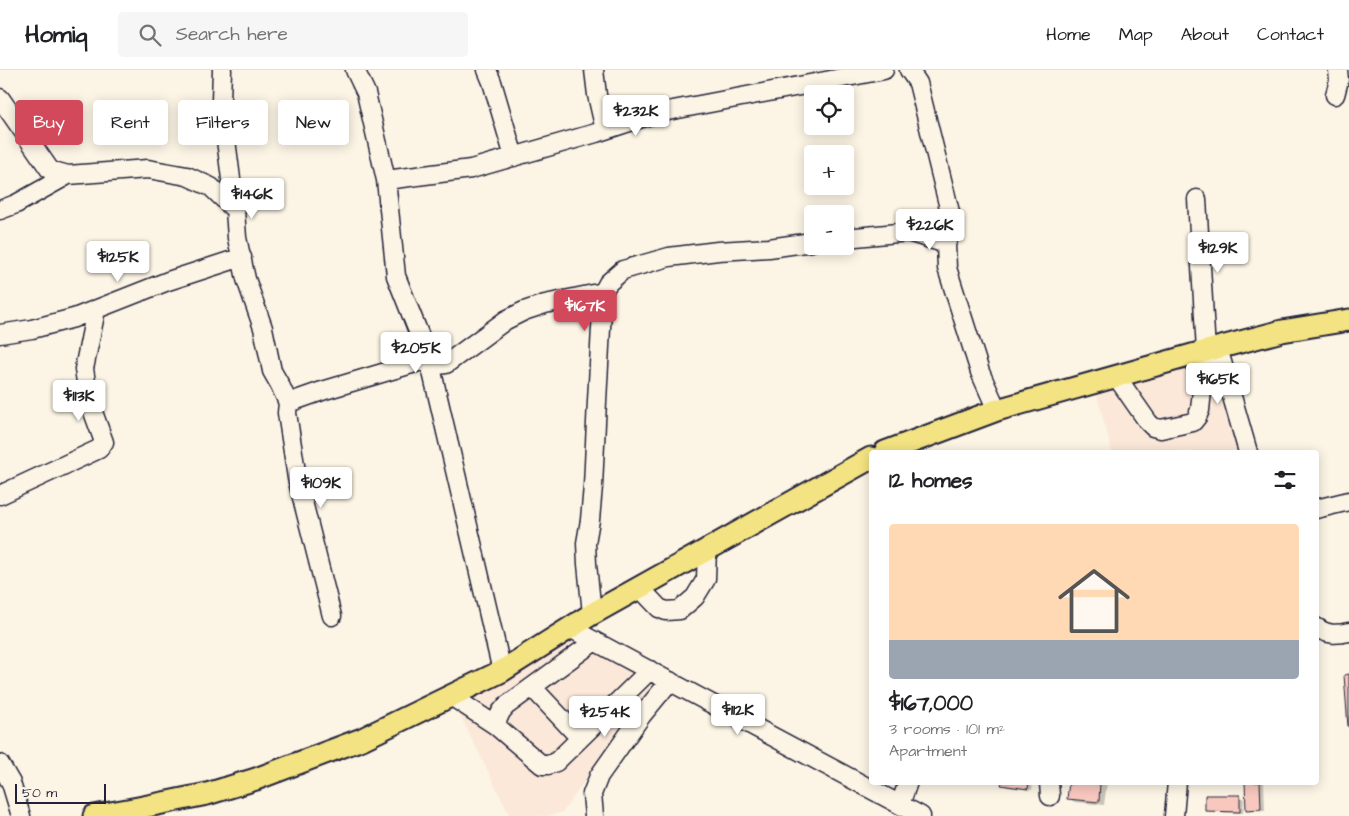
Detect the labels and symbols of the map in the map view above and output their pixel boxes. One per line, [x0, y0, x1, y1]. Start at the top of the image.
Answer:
pin: $232K [601, 94, 671, 137]
pin: $146K [217, 178, 287, 220]
pin: $226K [895, 208, 965, 251]
pin: $129K [1183, 232, 1253, 274]
pin: $125K [83, 240, 153, 283]
pin: $167K [550, 290, 620, 332]
pin: $205K [381, 332, 451, 374]
pin: $165K [1183, 362, 1253, 405]
pin: $113K [44, 380, 114, 422]
pin: $109K [286, 466, 356, 509]
pin: $112K [703, 694, 773, 736]
pin: $254K [570, 696, 640, 738]
scale bar [15, 781, 106, 804]

